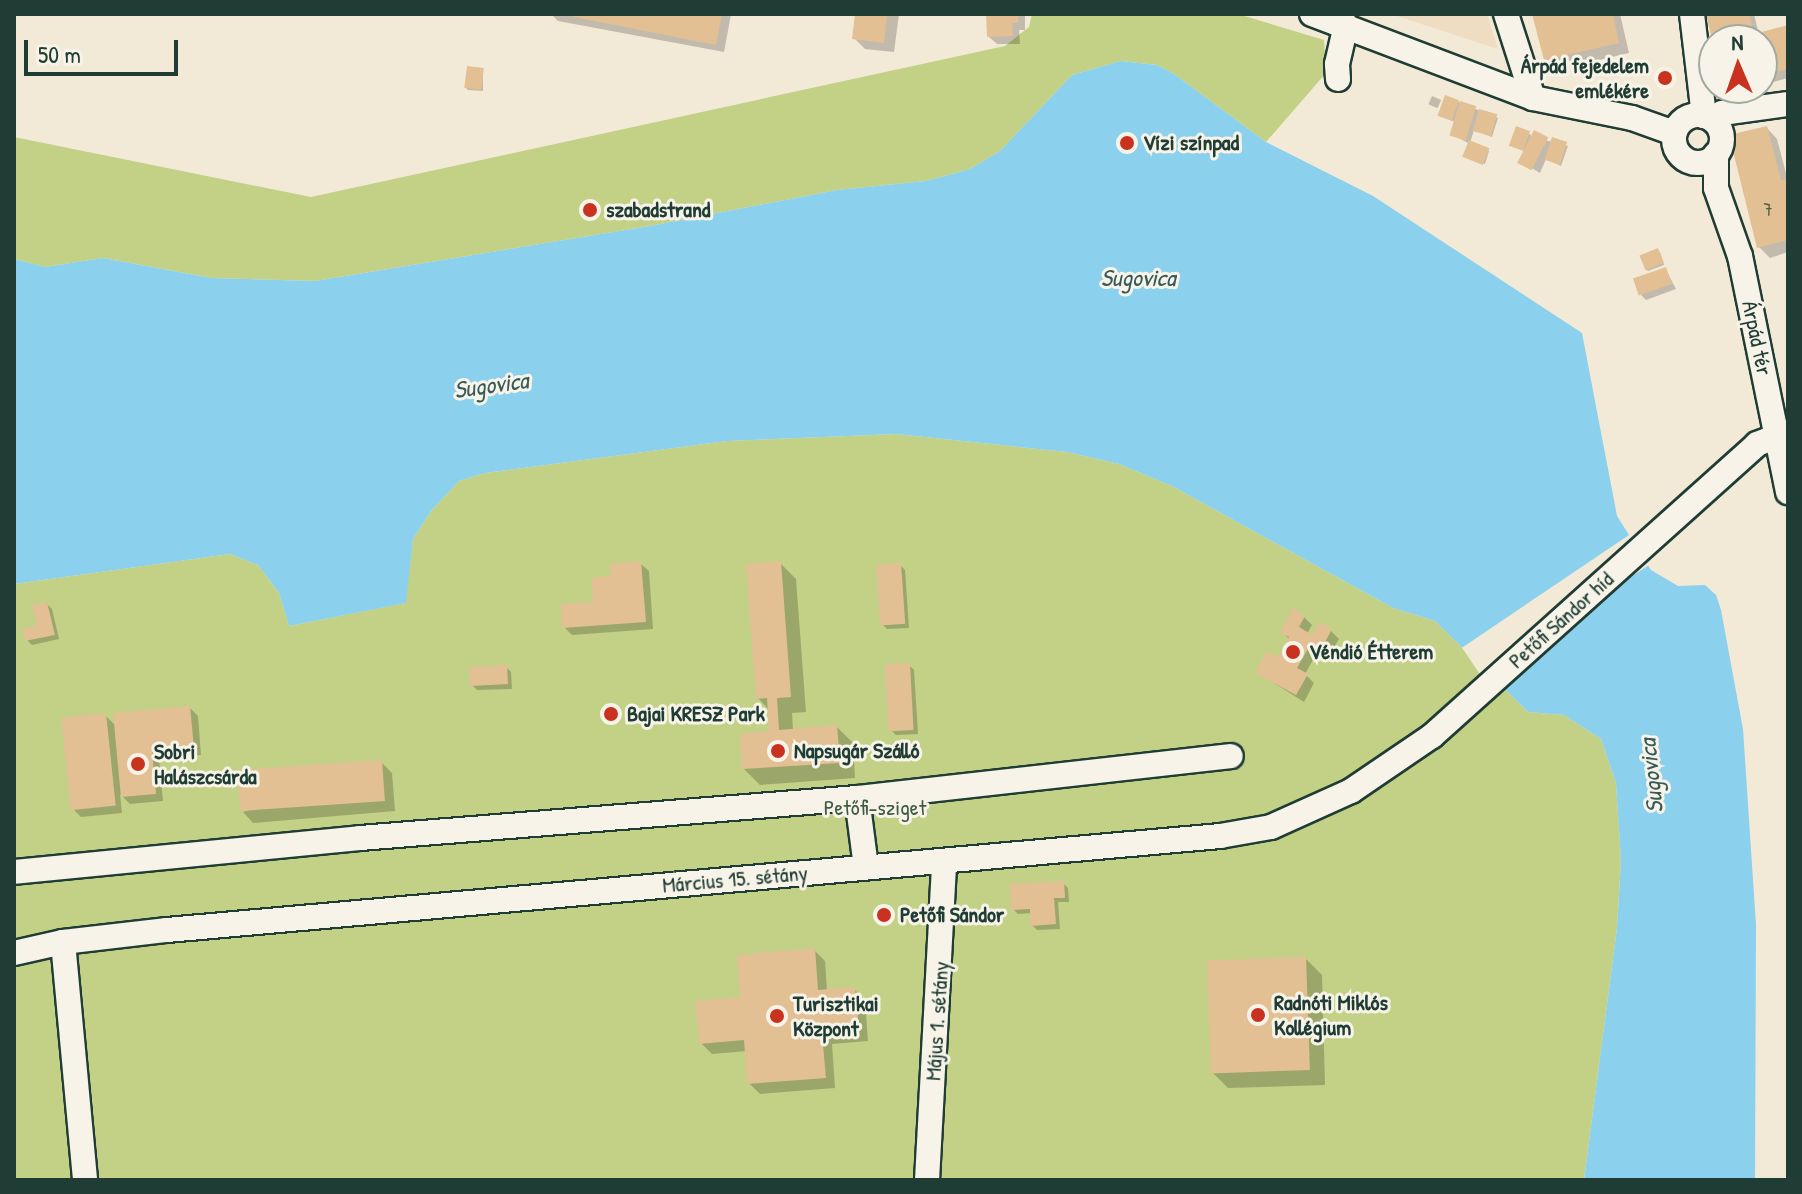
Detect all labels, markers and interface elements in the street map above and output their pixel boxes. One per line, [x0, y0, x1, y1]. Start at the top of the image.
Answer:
scale bar [28, 24, 182, 74]
north arrow [1698, 24, 1778, 104]
text: N [1731, 27, 1744, 57]
text: 50 m [38, 38, 81, 70]
place label: Árpád fejedelem emlékére [1521, 52, 1649, 104]
marker: Árpád fejedelem emlékére [1656, 69, 1674, 87]
place label: Vízi színpad [1143, 130, 1239, 156]
marker: Vízi színpad [1118, 134, 1136, 152]
place label: szabadstrand [606, 197, 710, 223]
house number: 7 [1764, 199, 1772, 221]
marker: szabadstrand [581, 201, 599, 219]
water label: Sugovica [1101, 264, 1175, 292]
street label: Árpád tér [1736, 298, 1778, 378]
water label: Sugovica [452, 366, 530, 404]
street label: Petőfi Sándor híd [1503, 566, 1619, 674]
place label: Véndió Étterem [1309, 639, 1433, 665]
marker: Véndió Étterem [1284, 643, 1302, 661]
place label: Bajai KRESZ Park [627, 701, 765, 727]
marker: Bajai KRESZ Park [602, 705, 620, 723]
water label: Sugovica [1633, 737, 1669, 815]
place label: Sobri Halászcsárda [154, 738, 257, 790]
place label: Napsugár Szálló [794, 738, 919, 764]
marker: Napsugár Szálló [769, 742, 787, 760]
marker: Sobri Halászcsárda [129, 755, 147, 773]
park label: Petőfi-sziget [824, 795, 926, 821]
street label: Március 15. sétány [661, 860, 809, 898]
place label: Petőfi Sándor [900, 902, 1004, 928]
marker: Petőfi Sándor [875, 906, 893, 924]
street label: Május 1. sétány [920, 960, 954, 1082]
place label: Radnóti Miklós Kollégium [1274, 989, 1388, 1040]
place label: Turisztikai Központ [793, 990, 879, 1042]
marker: Radnóti Miklós Kollégium [1249, 1006, 1267, 1024]
marker: Turisztikai Központ [768, 1007, 786, 1025]

